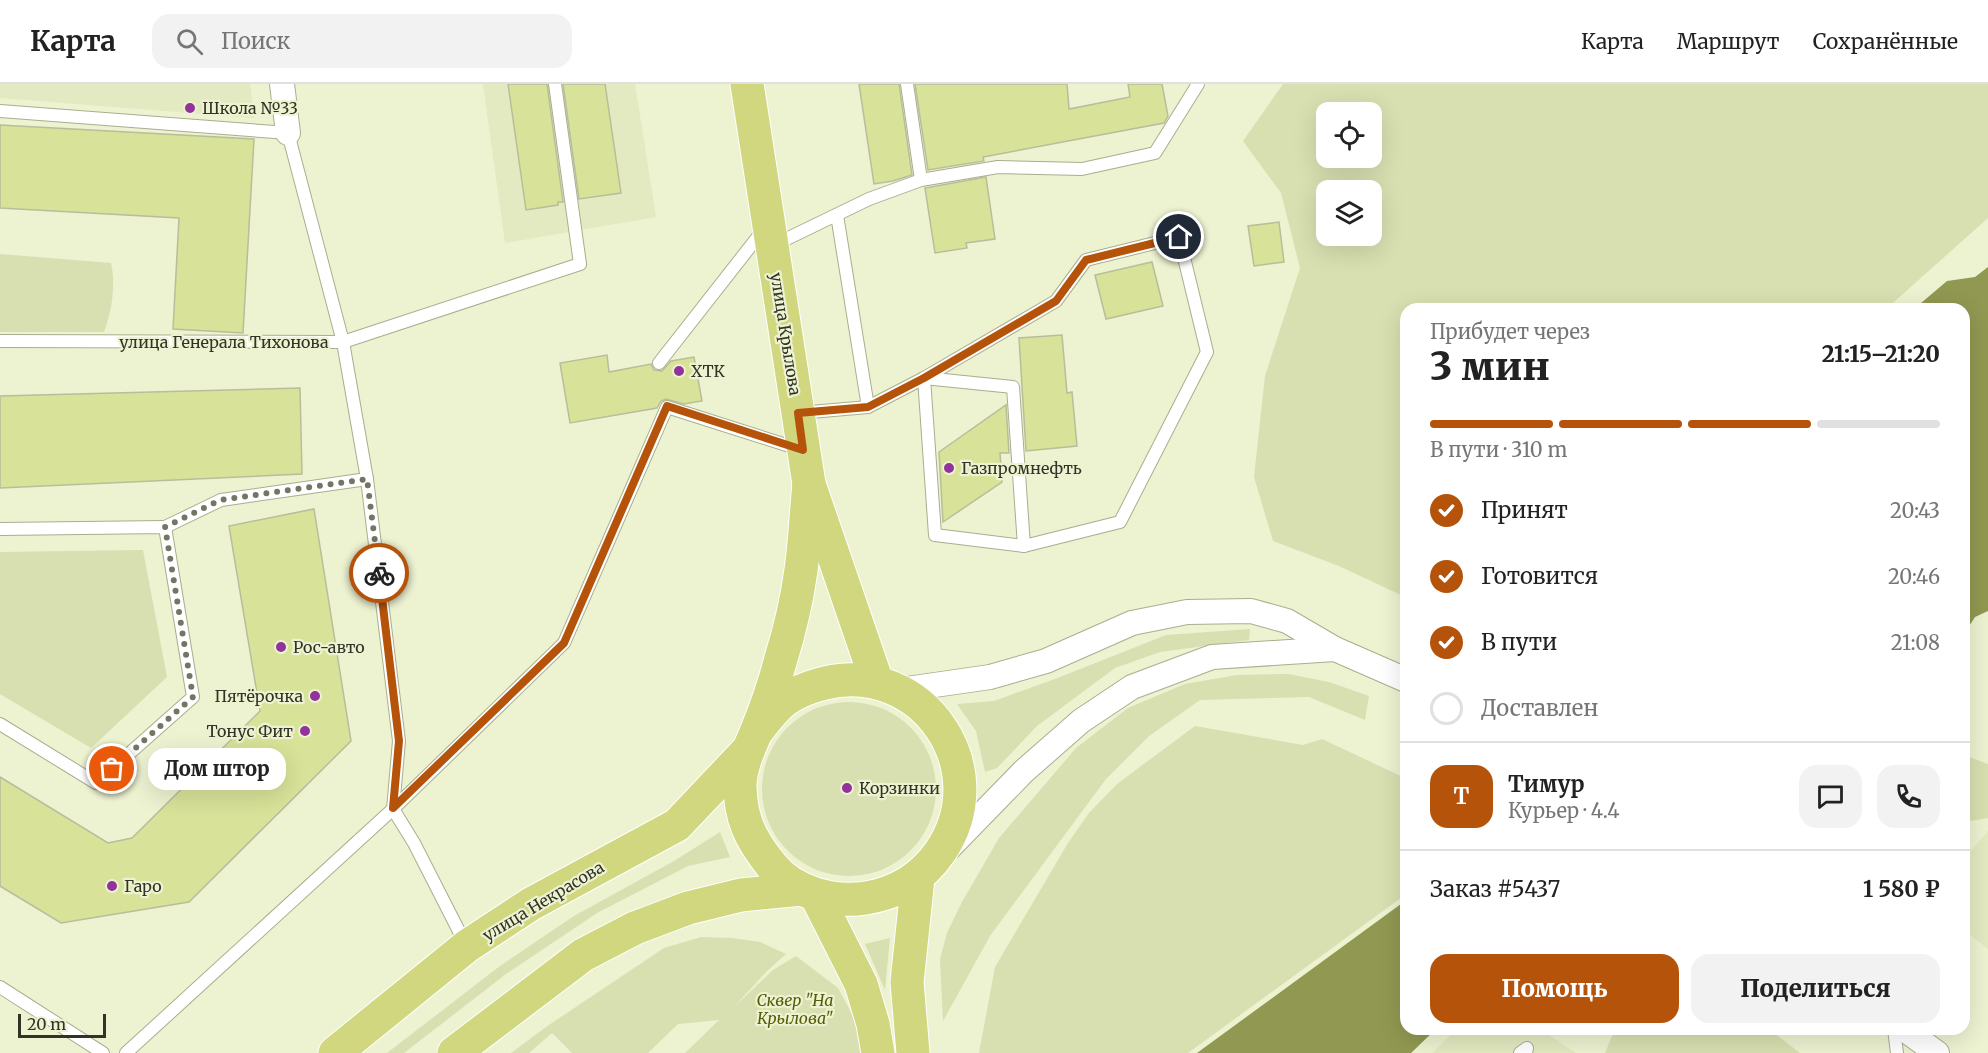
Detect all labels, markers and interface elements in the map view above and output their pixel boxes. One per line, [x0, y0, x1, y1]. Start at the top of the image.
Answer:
search box [152, 14, 572, 68]
text: Карта [30, 23, 116, 59]
icon: search [173, 25, 206, 58]
text: Поиск [221, 27, 291, 55]
text: Карта [1581, 28, 1644, 55]
text: Маршрут [1677, 28, 1780, 55]
text: Сохранённые [1813, 28, 1958, 55]
place label: Школа №33 [202, 98, 298, 118]
marker: Школа №33 [183, 101, 197, 115]
map controls [1316, 102, 1382, 246]
button: locate [1316, 102, 1382, 168]
button: layers [1316, 180, 1382, 246]
pin [1153, 211, 1204, 262]
icon: home [1162, 220, 1195, 253]
street label: улица Крылова [766, 271, 806, 397]
text: Прибудет через [1430, 319, 1590, 344]
street label: улица Генерала Тихонова [119, 332, 329, 352]
text: 21:15–21:20 [1822, 340, 1940, 368]
text: 3 мин [1430, 342, 1550, 391]
place label: ХТК [691, 361, 726, 381]
marker: ХТК [672, 364, 686, 378]
text: В пути · 310 m [1430, 437, 1567, 462]
place label: Газпромнефть [961, 458, 1082, 478]
marker: Газпромнефть [942, 461, 956, 475]
icon: check [1430, 494, 1463, 527]
text: Принят [1481, 496, 1568, 524]
text: 20:43 [1890, 498, 1940, 523]
courier [349, 543, 409, 603]
icon: bike [363, 557, 396, 590]
icon: check [1430, 560, 1463, 593]
text: Готовится [1481, 562, 1598, 590]
text: 20:46 [1888, 564, 1940, 589]
icon: check [1430, 626, 1463, 659]
text: В пути [1481, 628, 1557, 656]
text: 21:08 [1891, 630, 1940, 655]
place label: Рос-авто [293, 637, 365, 657]
marker: Рос-авто [274, 640, 288, 654]
place label: Пятёрочка [215, 686, 303, 706]
marker: Пятёрочка [308, 689, 322, 703]
text: Доставлен [1481, 694, 1598, 722]
place label: Тонус Фит [207, 721, 293, 741]
marker: Тонус Фит [298, 724, 312, 738]
pin [86, 743, 137, 794]
callout: Дом штор [148, 748, 286, 790]
icon: bag [95, 752, 128, 785]
text: Дом штор [164, 756, 270, 781]
button: chat [1799, 765, 1862, 828]
button: phone [1877, 765, 1940, 828]
text: Тимур [1508, 770, 1585, 798]
place label: Корзинки [859, 778, 940, 798]
marker: Корзинки [840, 781, 854, 795]
text: Т [1454, 782, 1469, 810]
text: Курьер · 4.4 [1508, 798, 1620, 823]
street label: улица Некрасова [479, 857, 608, 945]
text: Заказ #5437 [1430, 875, 1560, 903]
text: 1 580 ₽ [1863, 875, 1940, 903]
place label: Гаро [124, 876, 162, 896]
marker: Гаро [105, 879, 119, 893]
button: Помощь [1430, 954, 1679, 1023]
button: Поделиться [1691, 954, 1940, 1023]
park label: Сквер "На Крылова" [757, 990, 833, 1028]
scale bar [18, 1011, 106, 1038]
text: 20 m [27, 1014, 66, 1034]

